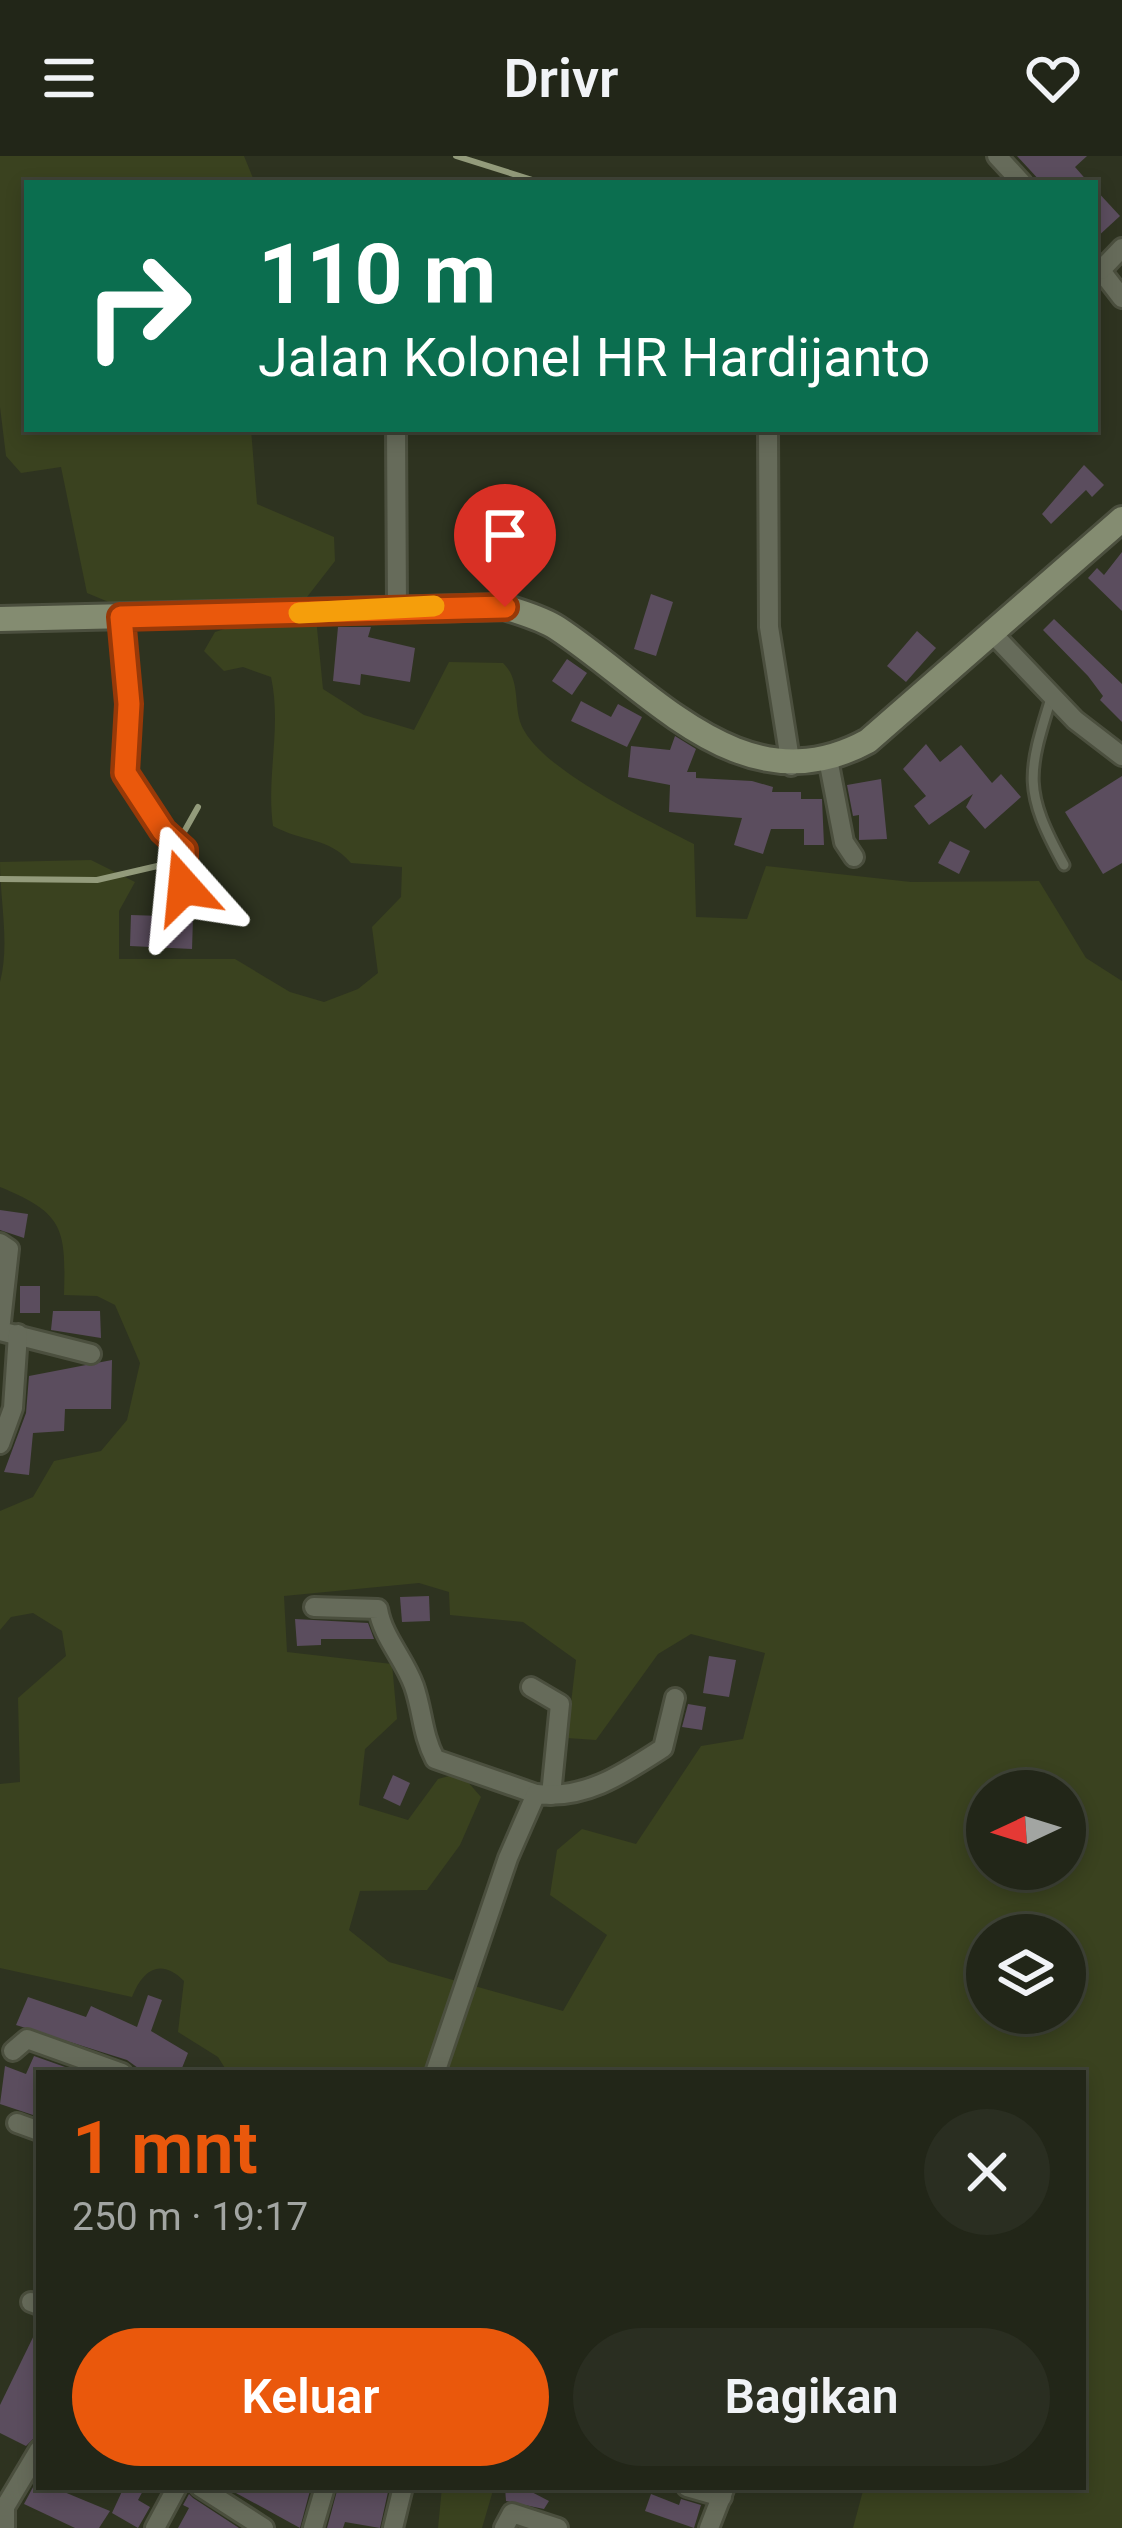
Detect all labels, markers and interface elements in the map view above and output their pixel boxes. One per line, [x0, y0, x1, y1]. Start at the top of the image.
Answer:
icon: menu [36, 45, 102, 111]
icon: heart [1020, 45, 1086, 111]
text: Drivr [503, 47, 619, 110]
text: 110 m [258, 225, 496, 324]
icon: right [60, 228, 216, 384]
text: Jalan Kolonel HR Hardijanto [258, 326, 930, 389]
pin [454, 484, 556, 607]
icon: arrive [472, 502, 538, 568]
position arrow [121, 824, 247, 950]
north arrow [966, 1770, 1086, 1890]
map controls [966, 1770, 1086, 2034]
button: layers [966, 1914, 1086, 2034]
text: 1 mnt [72, 2106, 258, 2191]
button: close [924, 2109, 1050, 2235]
text: 250 m · 19:17 [72, 2194, 308, 2240]
button: Keluar [72, 2328, 549, 2466]
button: Bagikan [573, 2328, 1050, 2466]

